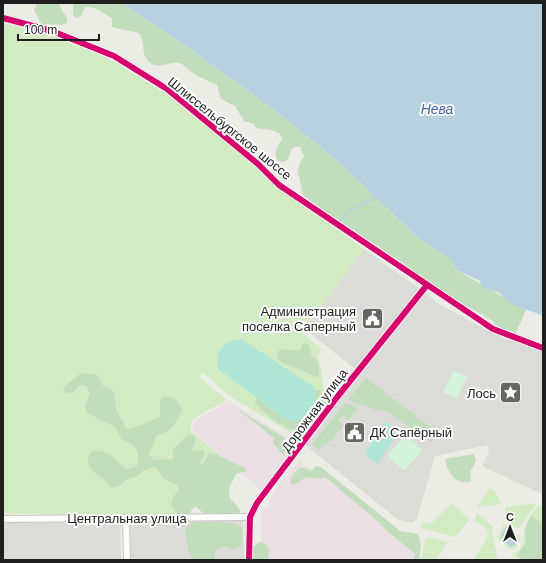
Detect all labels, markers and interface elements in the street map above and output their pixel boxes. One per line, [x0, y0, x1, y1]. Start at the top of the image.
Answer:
scale bar [18, 16, 99, 42]
text: 100 m [24, 23, 57, 37]
street label: Шлиссельбургское шоссе [165, 74, 294, 183]
water label: Нева [421, 101, 454, 117]
place label: Администрация поселка Саперный [242, 304, 356, 334]
public building icon: Администрация поселка Саперный [359, 305, 385, 331]
street label: Дорожная улица [278, 365, 351, 455]
place icon: Лось [498, 380, 524, 406]
place label: Лось [467, 386, 496, 401]
public building icon: ДК Сапёрный [341, 419, 367, 445]
place label: ДК Сапёрный [370, 425, 452, 440]
north arrow [490, 507, 530, 547]
street label: Центральная улица [67, 511, 188, 526]
text: С [506, 511, 514, 523]

